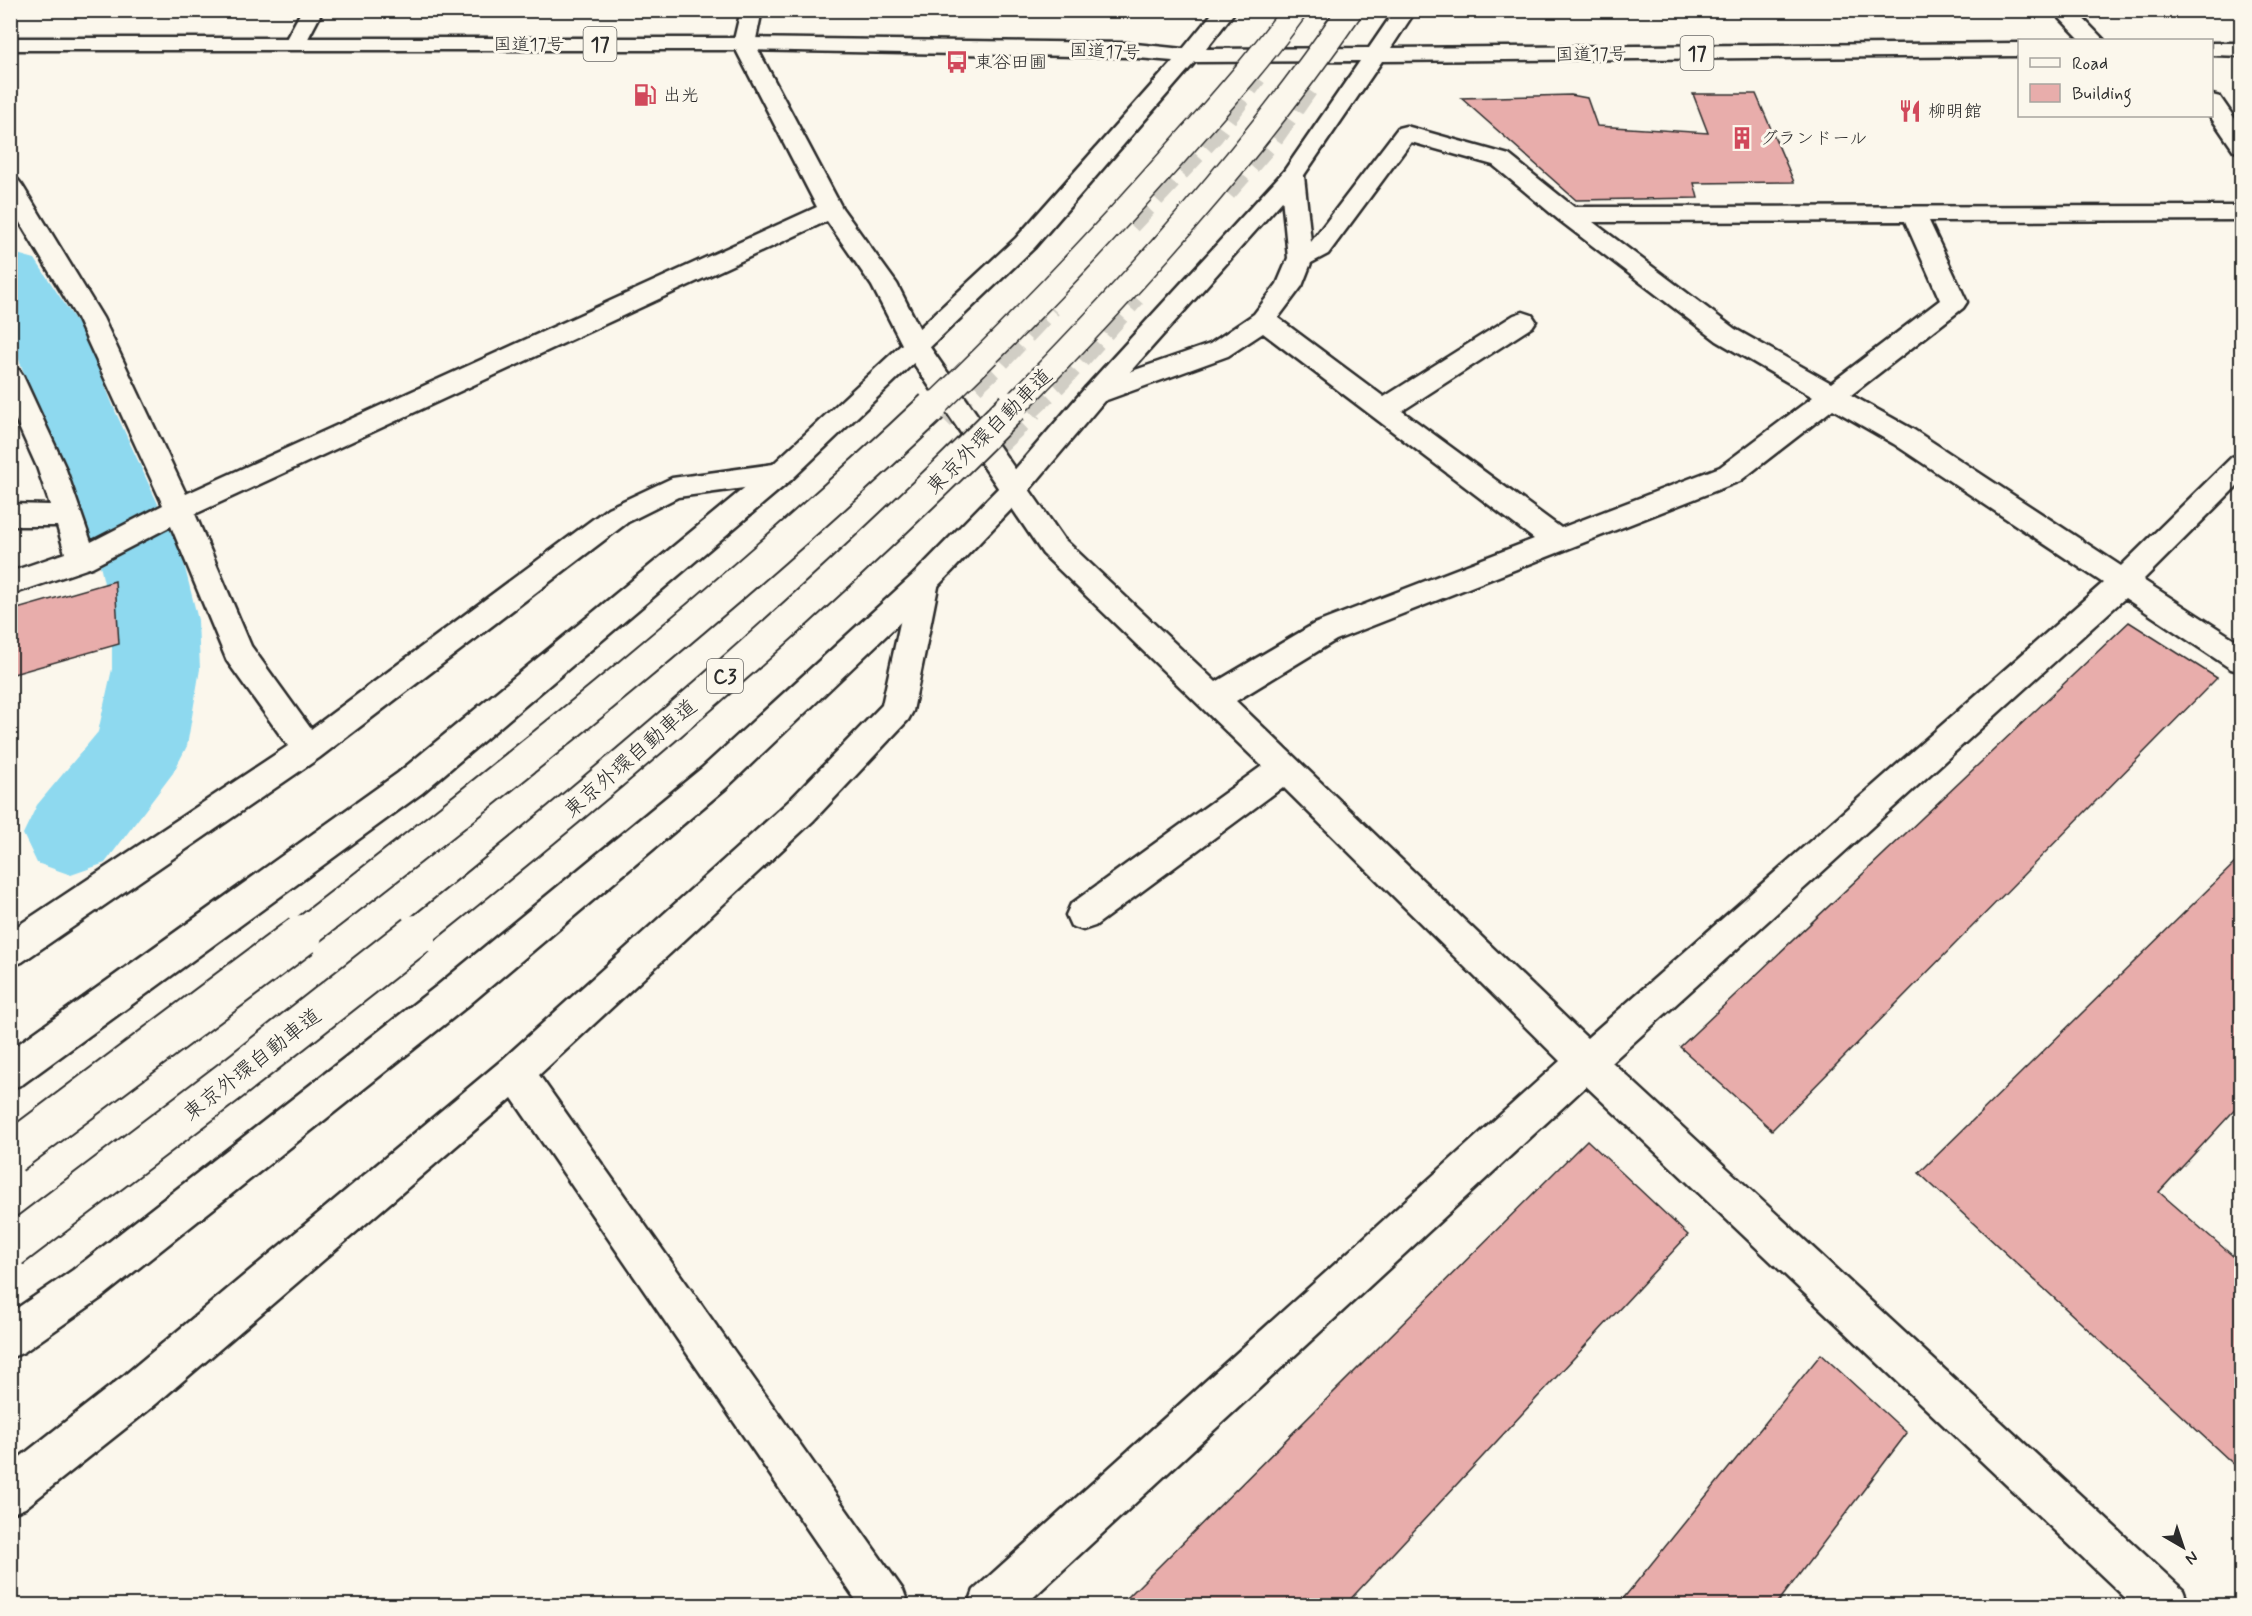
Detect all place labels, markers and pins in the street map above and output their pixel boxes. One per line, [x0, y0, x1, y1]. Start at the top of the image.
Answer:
bus stop icon: 東谷田圃 [944, 49, 970, 75]
place label: 東谷田圃 [975, 51, 1047, 75]
fuel station icon: 出光 [632, 82, 658, 108]
place label: 出光 [663, 84, 699, 108]
restaurant icon: 柳明館 [1897, 98, 1923, 124]
place label: 柳明館 [1928, 100, 1982, 124]
building icon: グランドール [1729, 125, 1755, 151]
place label: グランドール [1760, 127, 1867, 151]

